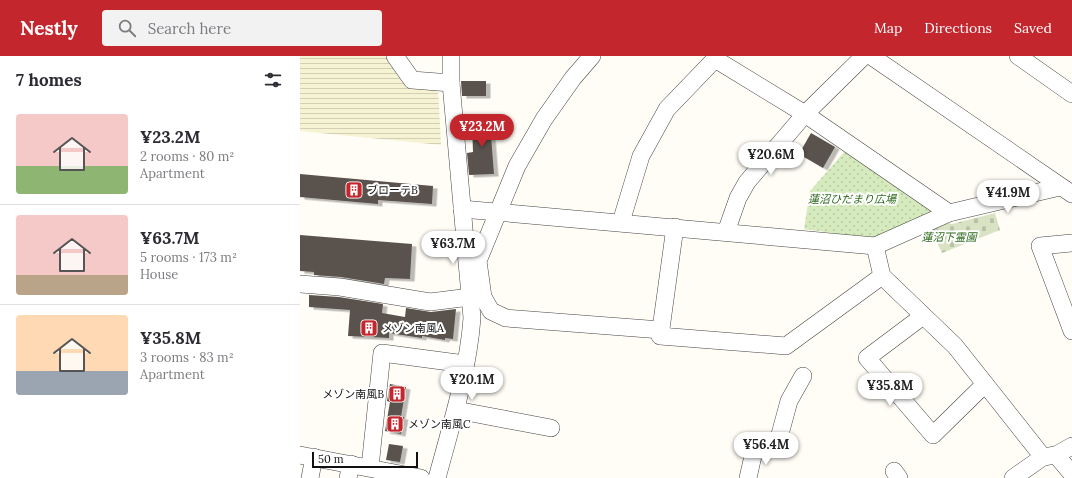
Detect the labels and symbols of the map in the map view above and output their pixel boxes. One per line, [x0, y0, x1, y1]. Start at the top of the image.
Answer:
pin: ¥23.2M [449, 114, 515, 148]
pin: ¥20.6M [738, 142, 804, 176]
building icon: ブローテB [344, 180, 364, 200]
pin: ¥41.9M [975, 180, 1041, 214]
place label: ブローテB [367, 183, 418, 197]
park label: 蓮沼ひだまり広場 [808, 192, 898, 206]
park label: 蓮沼下霊園 [922, 230, 978, 244]
pin: ¥63.7M [420, 231, 486, 265]
building icon: メゾン南風A [359, 318, 379, 338]
place label: メゾン南風A [382, 321, 445, 335]
pin: ¥20.1M [439, 367, 505, 401]
pin: ¥35.8M [857, 373, 923, 407]
building icon: メゾン南風B [387, 384, 407, 404]
place label: メゾン南風B [322, 387, 384, 401]
building icon: メゾン南風C [385, 414, 405, 434]
place label: メゾン南風C [408, 417, 471, 431]
pin: ¥56.4M [733, 432, 799, 466]
scale bar [312, 450, 418, 469]

